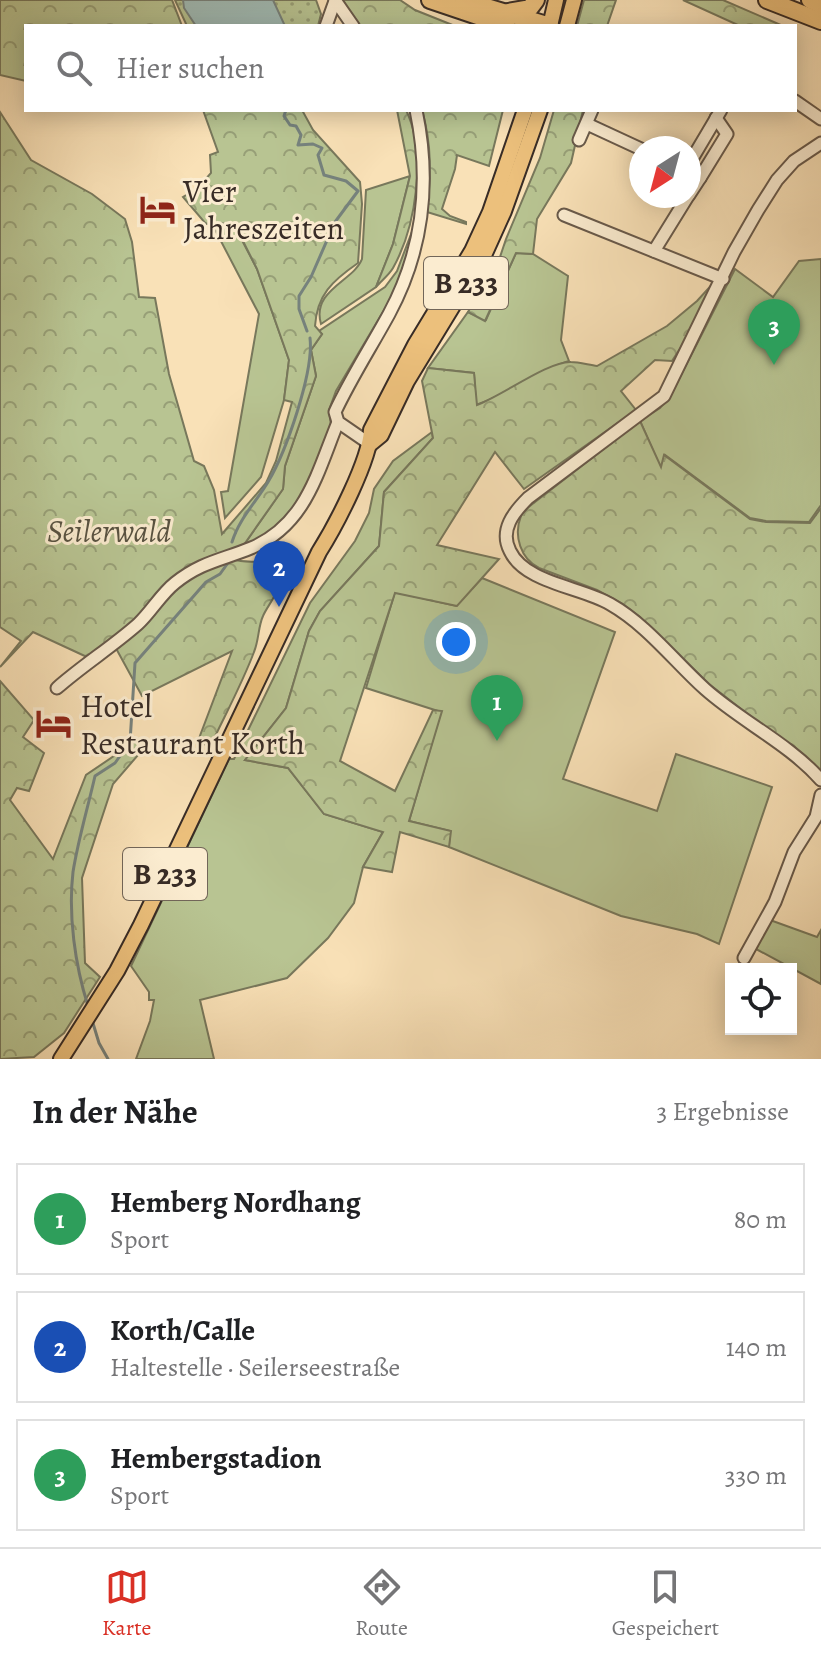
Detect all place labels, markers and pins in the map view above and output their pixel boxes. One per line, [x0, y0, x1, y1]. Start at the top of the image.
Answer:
place label: Vier Jahreszeiten [182, 169, 344, 250]
hotel icon: Vier Jahreszeiten [138, 190, 176, 228]
pin: 3 [748, 299, 800, 365]
pin: 2 [253, 541, 305, 607]
pin: 1 [471, 675, 523, 741]
place label: Hotel Restaurant Korth [80, 684, 305, 765]
hotel icon: Hotel Restaurant Korth [35, 705, 73, 743]

